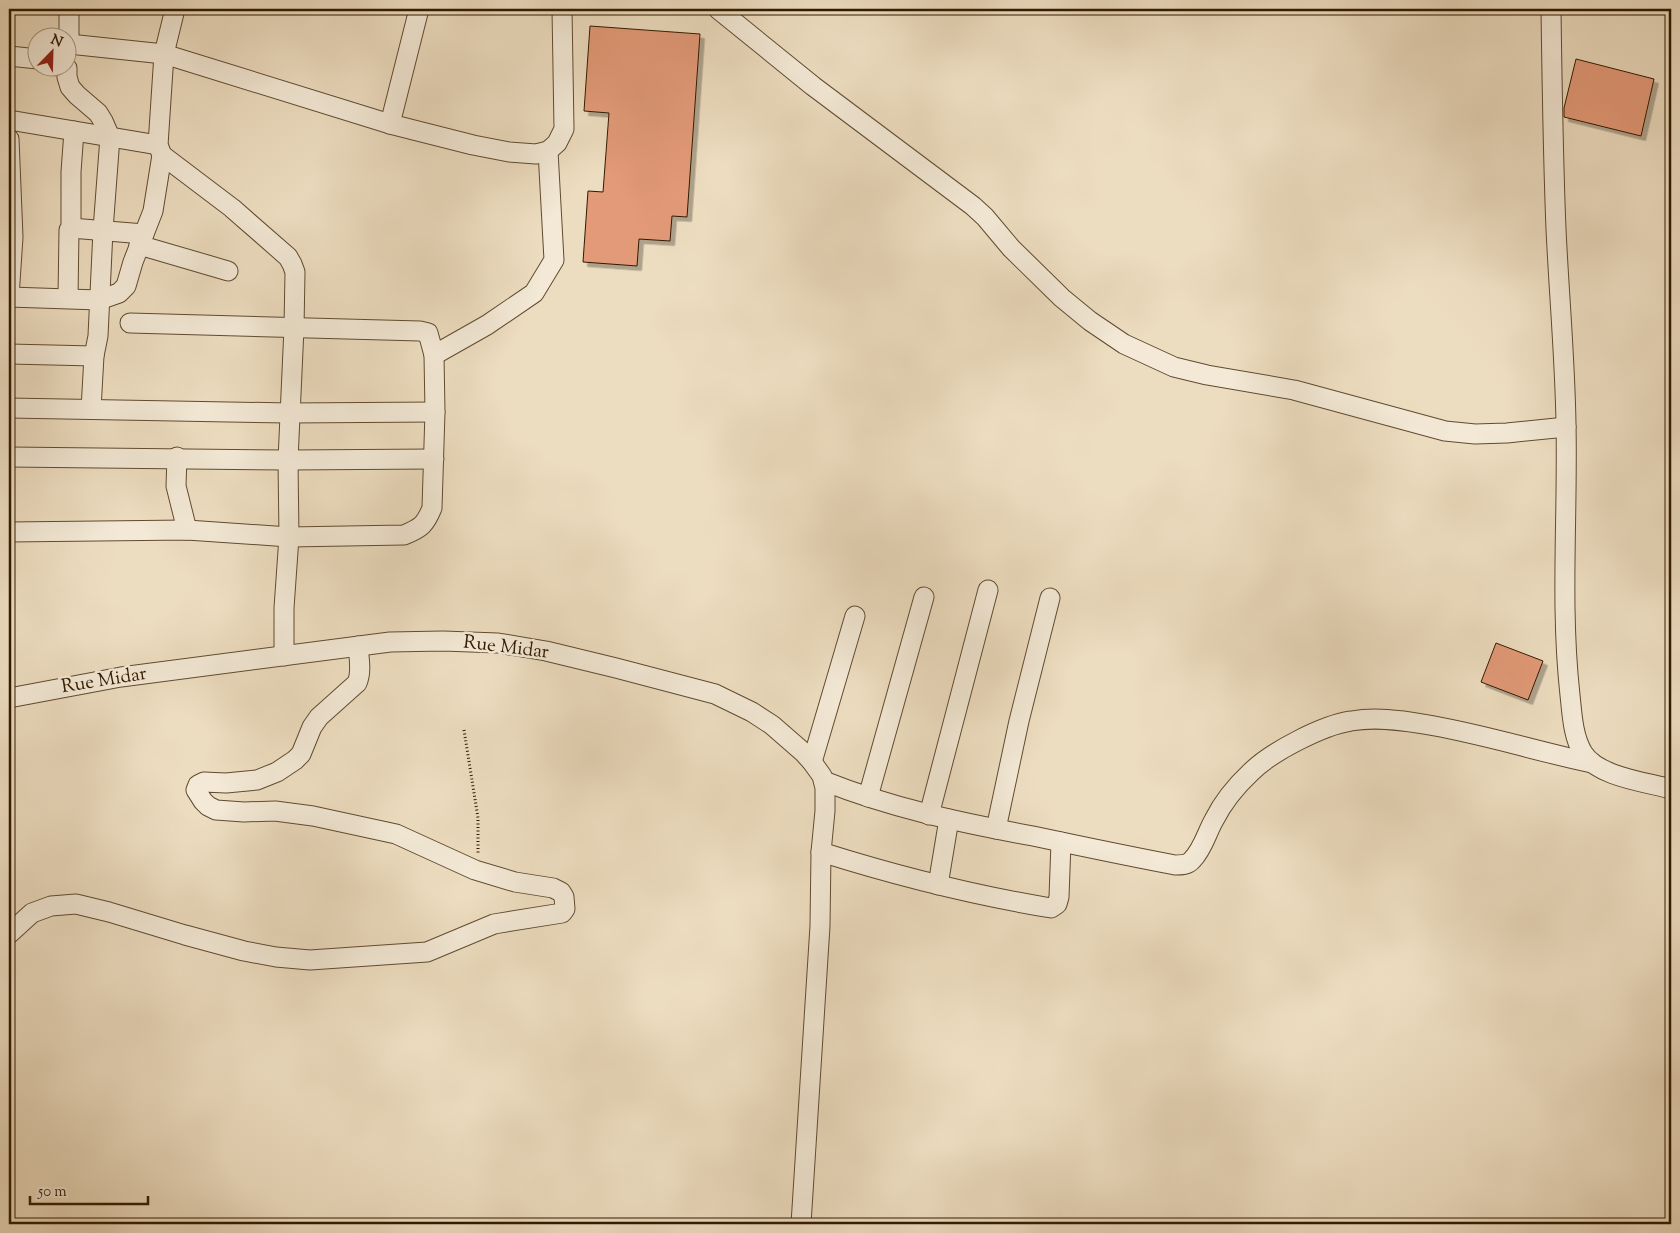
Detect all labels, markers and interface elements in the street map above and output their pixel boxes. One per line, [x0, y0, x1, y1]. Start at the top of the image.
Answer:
north arrow [28, 28, 78, 78]
text: N [47, 30, 65, 53]
street label: Rue Midar [462, 629, 550, 667]
street label: Rue Midar [59, 661, 149, 701]
scale bar [30, 1173, 148, 1205]
text: 50 m [37, 1182, 67, 1203]

